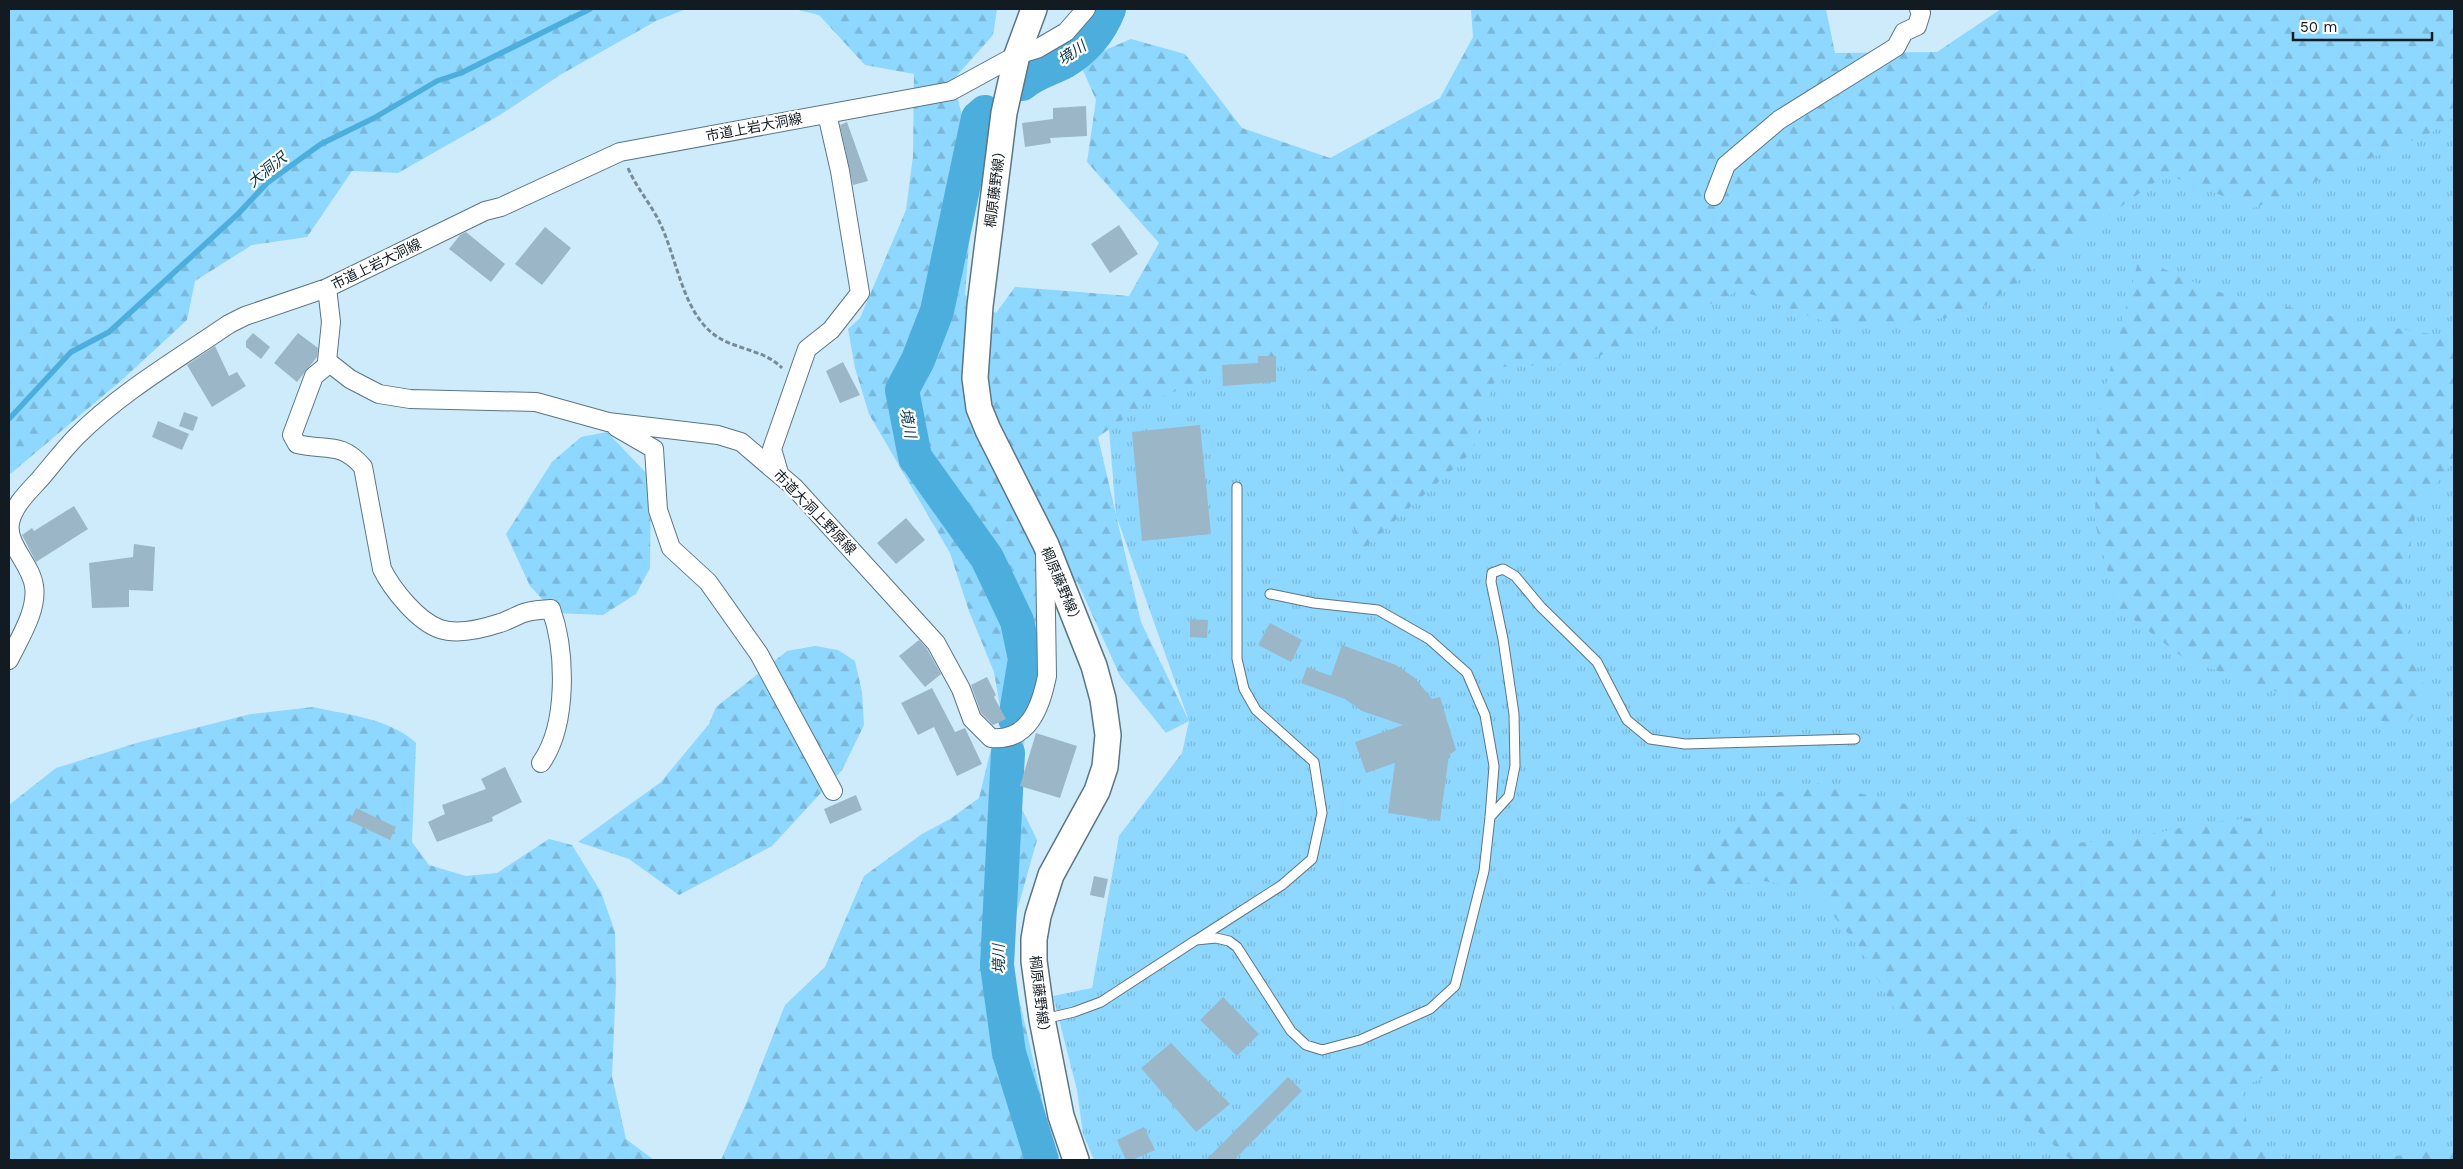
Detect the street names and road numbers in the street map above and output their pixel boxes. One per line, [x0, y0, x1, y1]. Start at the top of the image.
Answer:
street label: 市道上岩大洞線 [704, 110, 804, 144]
street label: 棡原藤野線） [982, 143, 1008, 229]
street label: 市道上岩大洞線 [328, 235, 424, 293]
street label: 市道大洞上野原線 [770, 466, 860, 558]
street label: 棡原藤野線） [1038, 544, 1086, 628]
street label: 棡原藤野線） [1027, 954, 1053, 1040]

